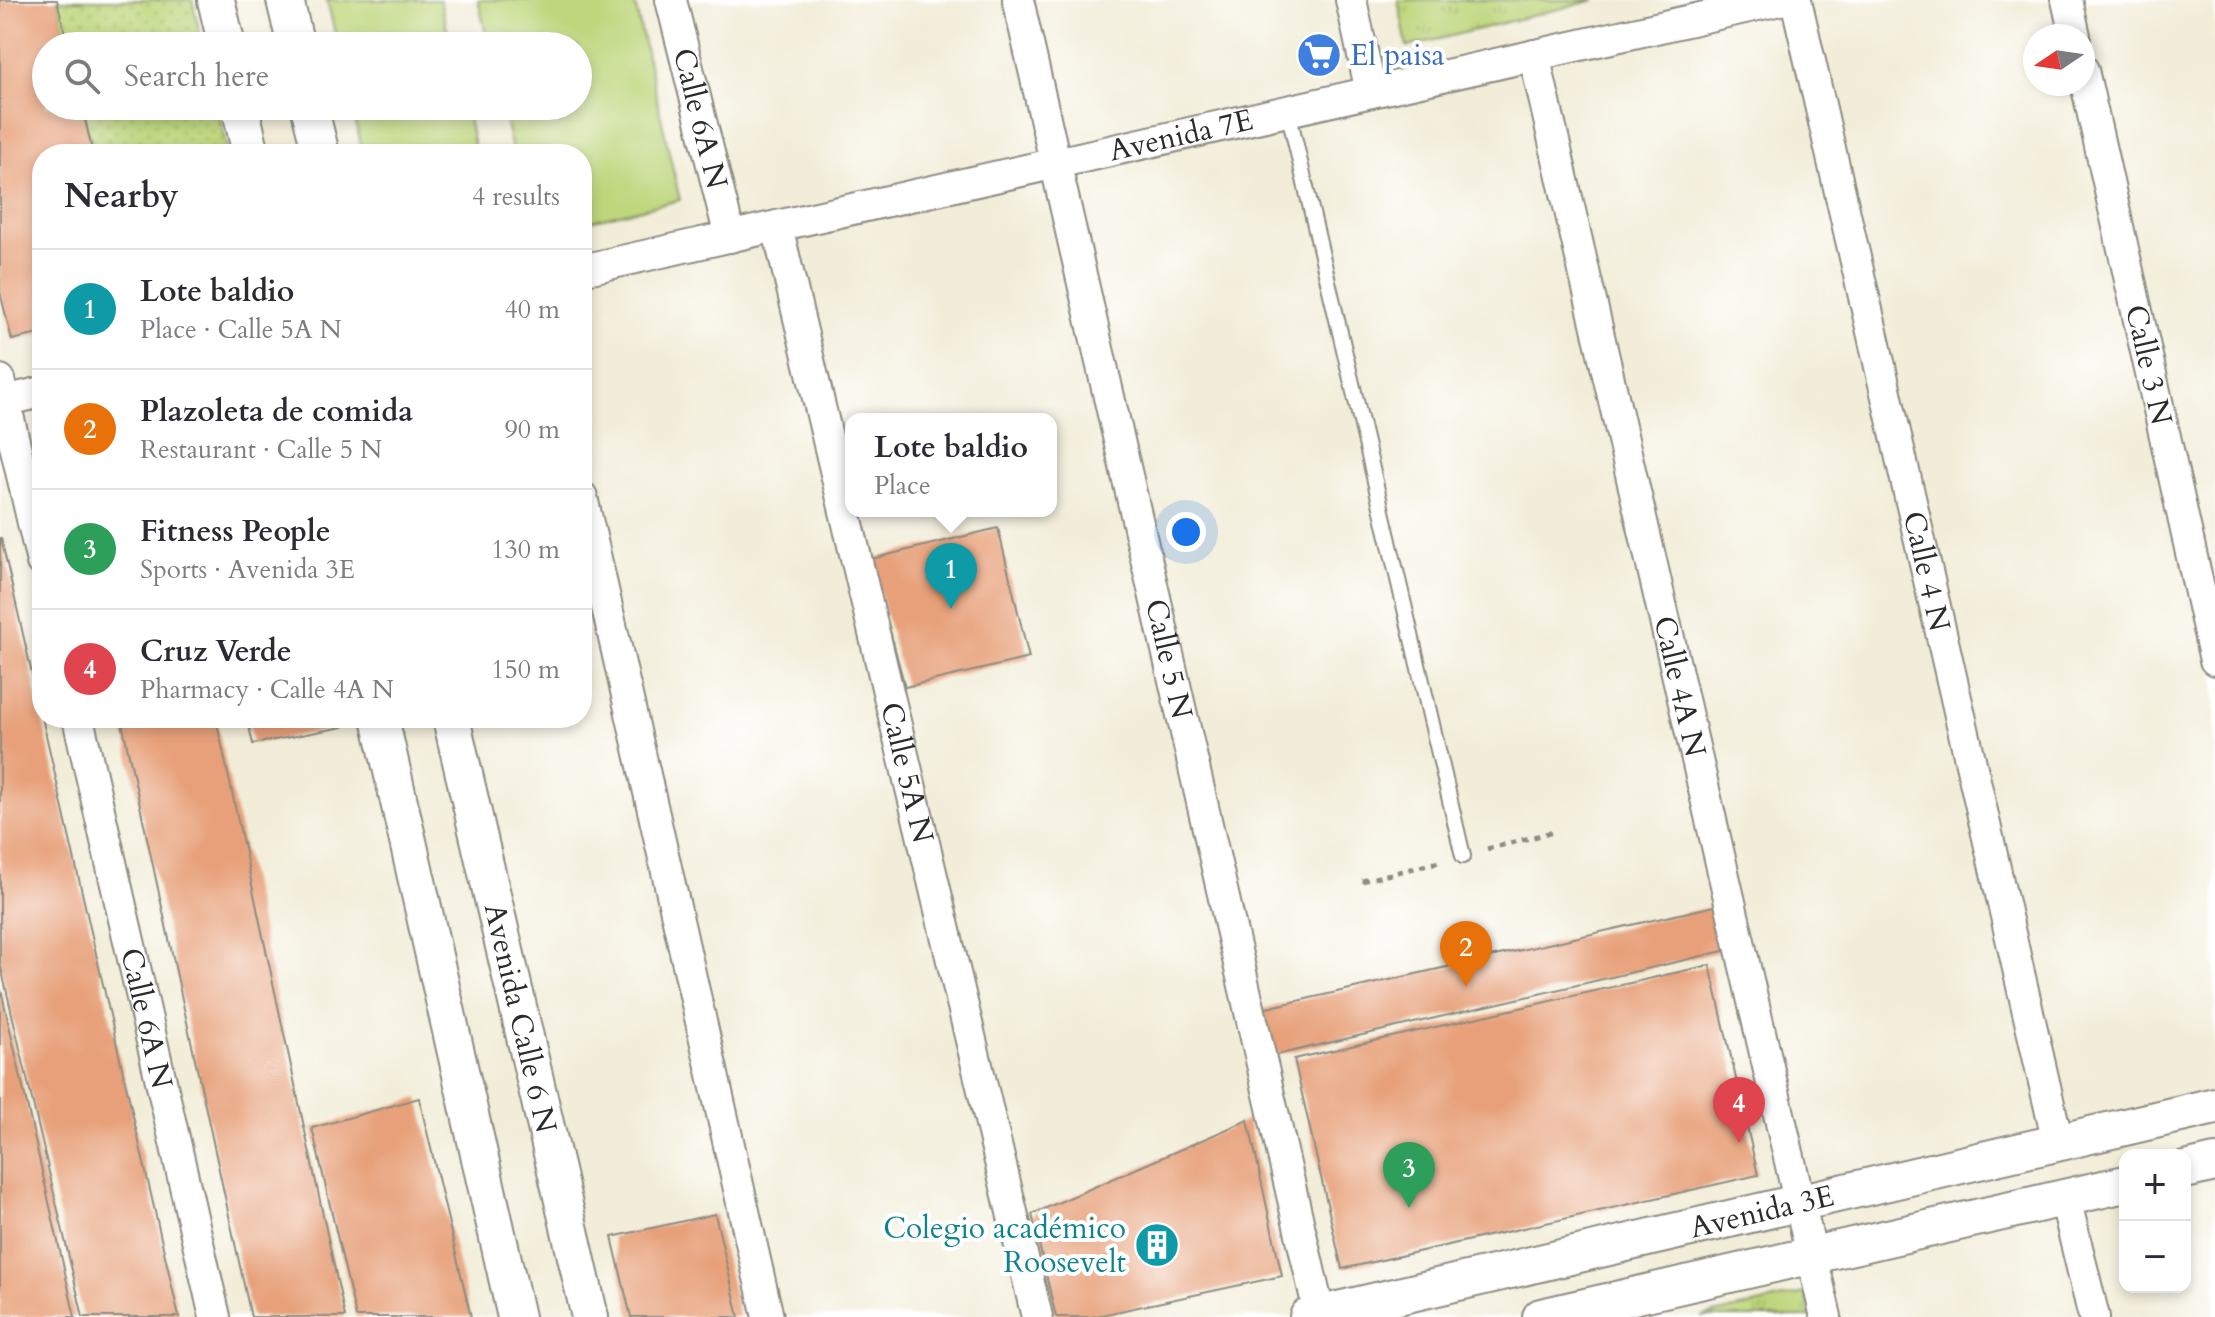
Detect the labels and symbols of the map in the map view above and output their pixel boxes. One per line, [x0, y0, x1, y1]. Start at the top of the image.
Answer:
north arrow [2023, 24, 2095, 96]
supermarket icon: El paisa [1295, 31, 1343, 79]
place label: El paisa [1350, 35, 1445, 76]
street label: Calle 6A N [663, 44, 738, 193]
street label: Avenida 7E [1105, 99, 1257, 171]
street label: Calle 3 N [2116, 301, 2182, 429]
street label: Calle 4 N [1893, 507, 1961, 636]
your location [1166, 512, 1206, 552]
pin: 1 [925, 543, 977, 609]
street label: Calle 5 N [1135, 595, 1203, 723]
street label: Calle 4A N [1644, 612, 1716, 761]
street label: Calle 5A N [871, 698, 944, 848]
street label: Avenida Calle 6 N [474, 899, 567, 1137]
pin: 2 [1440, 921, 1492, 987]
street label: Calle 6A N [111, 944, 183, 1093]
pin: 4 [1713, 1077, 1765, 1143]
pin: 3 [1383, 1142, 1435, 1208]
street label: Avenida 3E [1686, 1175, 1838, 1248]
place label: Colegio académico Roosevelt [883, 1208, 1127, 1283]
building icon: Colegio académico Roosevelt [1133, 1221, 1181, 1269]

